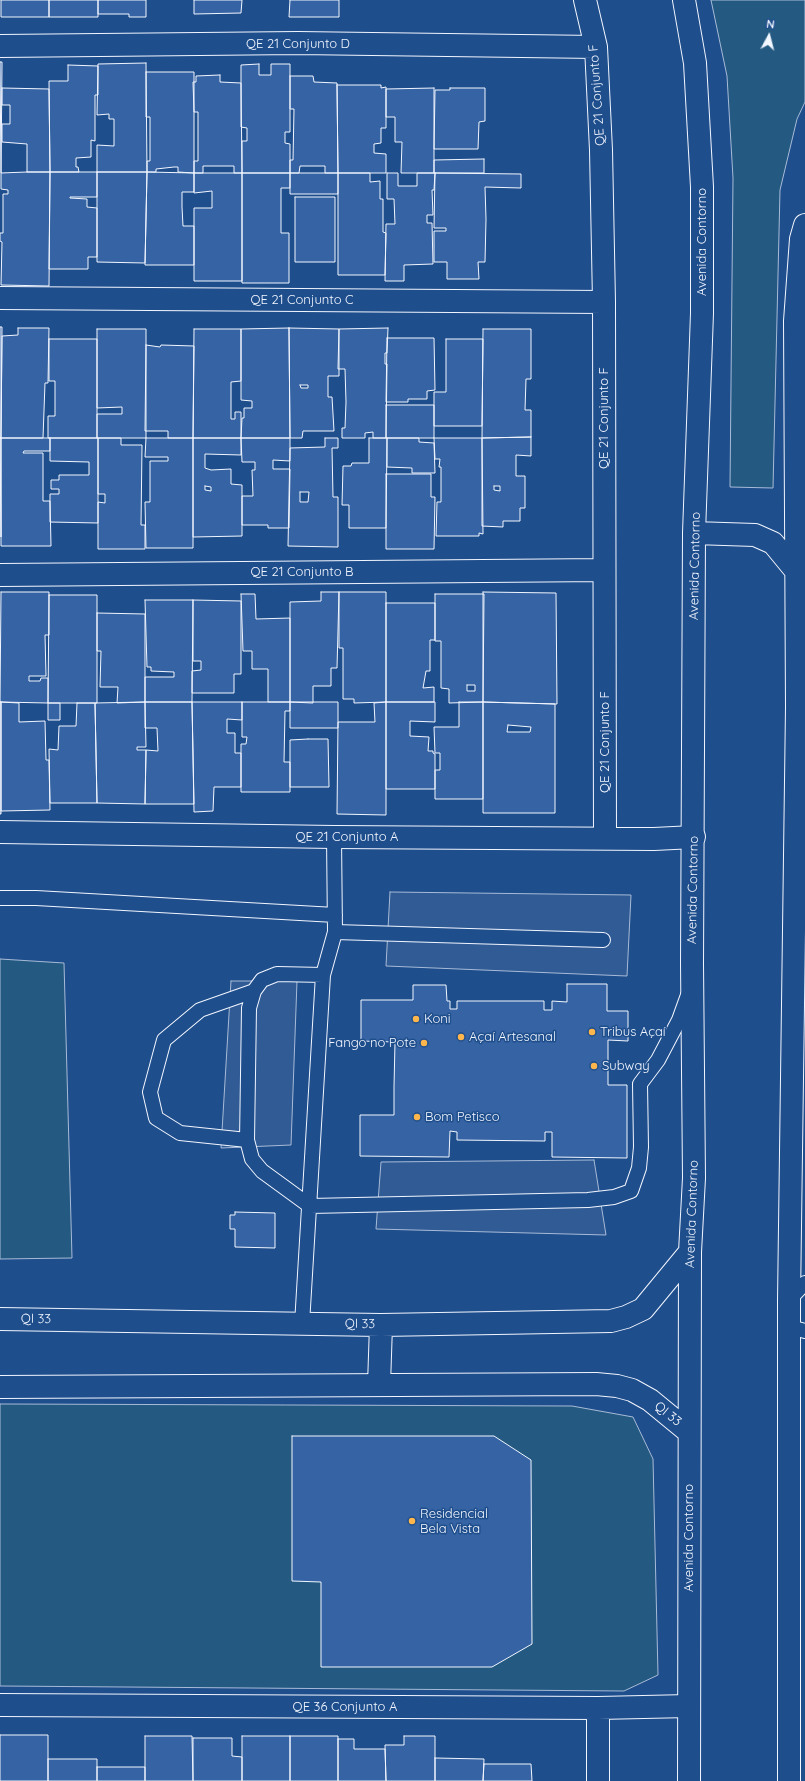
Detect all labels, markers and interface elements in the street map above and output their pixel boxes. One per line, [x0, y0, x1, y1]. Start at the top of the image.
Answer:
north arrow [749, 16, 789, 56]
text: N [766, 17, 775, 32]
street label: QE 21 Conjunto D [246, 36, 350, 52]
street label: QE 21 Conjunto F [586, 44, 608, 146]
street label: Avenida Contorno [694, 188, 710, 296]
street label: QE 21 Conjunto C [250, 292, 354, 308]
street label: QE 21 Conjunto F [596, 367, 612, 469]
street label: Avenida Contorno [686, 512, 704, 620]
street label: QE 21 Conjunto B [250, 564, 354, 580]
street label: QE 21 Conjunto F [597, 691, 613, 793]
street label: QE 21 Conjunto A [296, 829, 398, 845]
street label: Avenida Contorno [684, 836, 702, 944]
place label: Koni [424, 1011, 451, 1027]
marker: Koni [411, 1014, 421, 1024]
place label: Tribus Açaí [600, 1024, 666, 1040]
marker: Tribus Açaí [587, 1027, 597, 1037]
place label: Açaí Artesanal [469, 1029, 556, 1045]
marker: Açaí Artesanal [456, 1032, 466, 1042]
place label: Fango no Pote [328, 1035, 416, 1051]
marker: Fango no Pote [419, 1038, 429, 1048]
place label: Subway [602, 1058, 650, 1074]
marker: Subway [589, 1061, 599, 1071]
place label: Bom Petisco [425, 1109, 500, 1125]
marker: Bom Petisco [412, 1112, 422, 1122]
street label: Avenida Contorno [682, 1160, 702, 1268]
street label: QI 33 [21, 1311, 51, 1327]
street label: QI 33 [345, 1316, 375, 1332]
street label: QI 33 [651, 1398, 685, 1430]
street label: Avenida Contorno [681, 1484, 697, 1592]
place label: Residencial Bela Vista [420, 1506, 488, 1537]
marker: Residencial Bela Vista [407, 1516, 417, 1526]
street label: QE 36 Conjunto A [293, 1699, 397, 1715]

